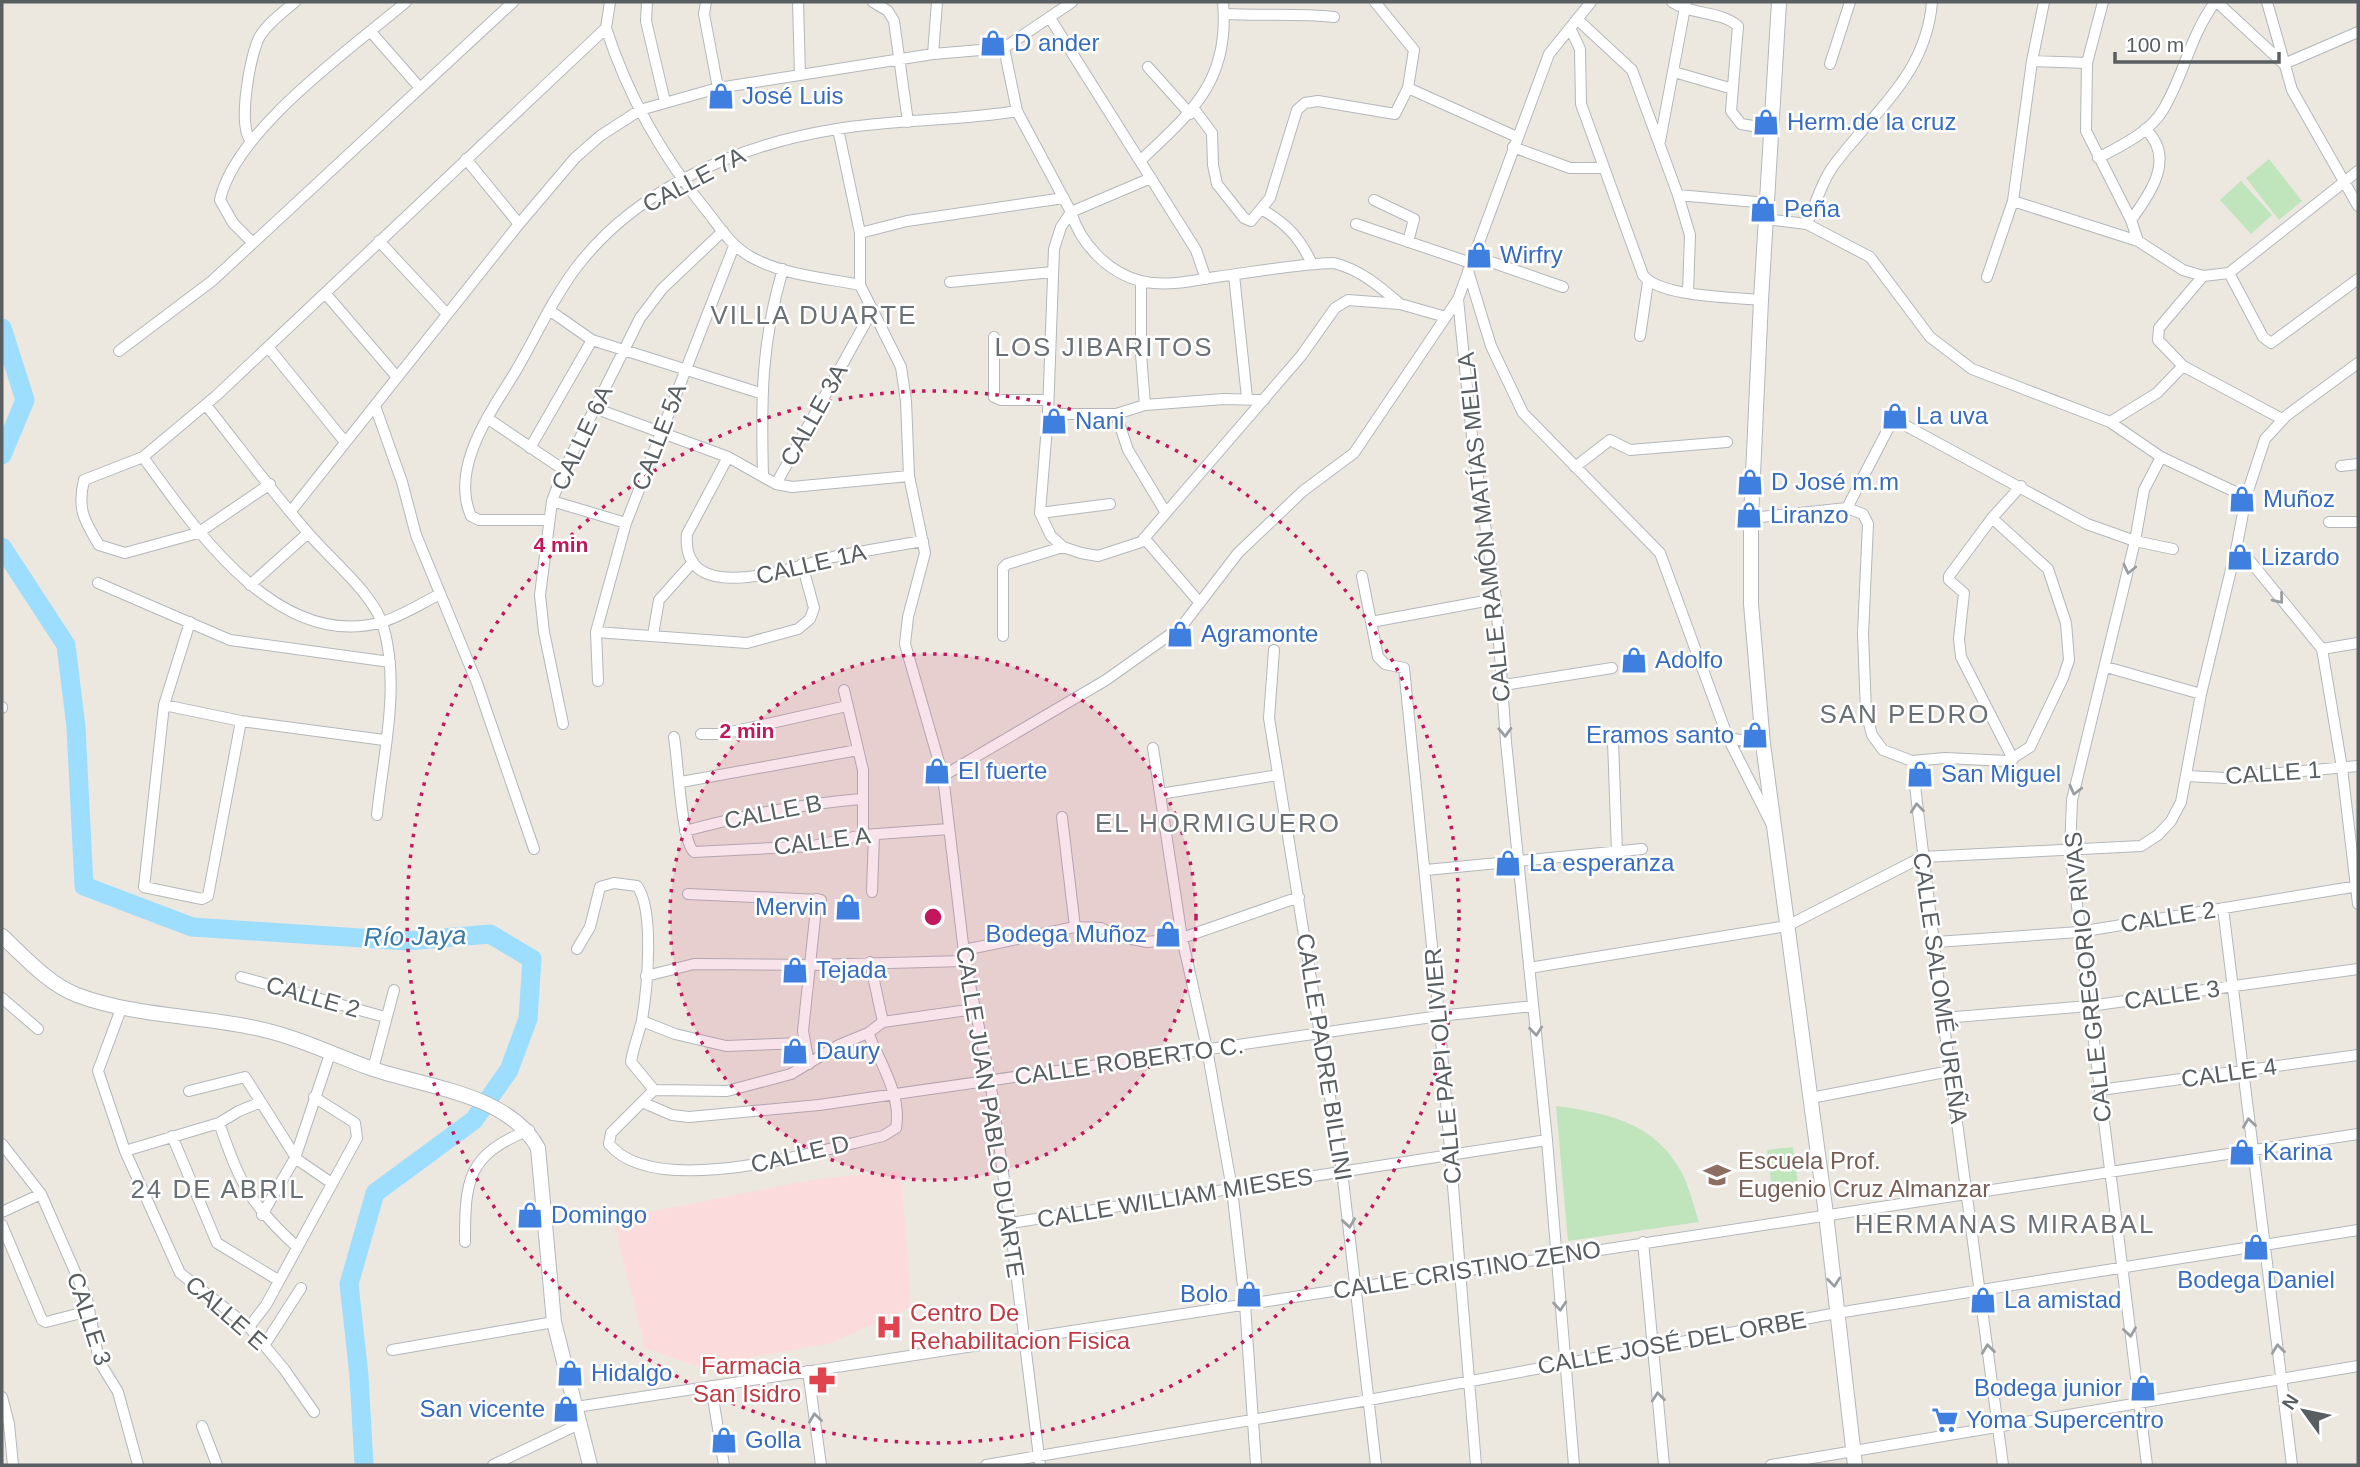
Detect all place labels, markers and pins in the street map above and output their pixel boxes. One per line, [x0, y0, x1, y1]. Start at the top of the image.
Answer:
shop icon: D ander [978, 28, 1008, 58]
place label: D ander [1014, 29, 1099, 56]
shop icon: José Luis [706, 81, 736, 111]
place label: José Luis [742, 82, 843, 109]
shop icon: Herm.de la cruz [1751, 107, 1781, 137]
place label: Herm.de la cruz [1787, 108, 1956, 135]
shop icon: Peña [1748, 194, 1778, 224]
place label: Peña [1784, 195, 1841, 222]
shop icon: Wirfry [1464, 240, 1494, 270]
place label: Wirfry [1500, 241, 1563, 268]
shop icon: La uva [1880, 401, 1910, 431]
place label: La uva [1916, 402, 1989, 429]
shop icon: Nani [1039, 406, 1069, 436]
place label: Nani [1075, 407, 1124, 434]
shop icon: D José m.m [1735, 467, 1765, 497]
place label: D José m.m [1771, 468, 1899, 495]
shop icon: Muñoz [2227, 484, 2257, 514]
place label: Muñoz [2263, 485, 2335, 512]
shop icon: Liranzo [1734, 500, 1764, 530]
place label: Liranzo [1770, 501, 1849, 528]
shop icon: Lizardo [2225, 542, 2255, 572]
place label: Lizardo [2261, 543, 2340, 570]
shop icon: Agramonte [1165, 619, 1195, 649]
place label: Agramonte [1201, 620, 1318, 647]
shop icon: Adolfo [1619, 645, 1649, 675]
place label: Adolfo [1655, 646, 1723, 673]
shop icon: Eramos santo [1740, 720, 1770, 750]
place label: Eramos santo [1586, 721, 1734, 748]
shop icon: El fuerte [922, 756, 952, 786]
place label: El fuerte [958, 757, 1047, 784]
shop icon: San Miguel [1905, 759, 1935, 789]
place label: San Miguel [1941, 760, 2061, 787]
shop icon: La esperanza [1493, 848, 1523, 878]
place label: La esperanza [1529, 849, 1675, 876]
shop icon: Mervin [833, 892, 863, 922]
place label: Mervin [755, 893, 827, 920]
centre of rings [921, 905, 945, 929]
shop icon: Bodega Muñoz [1153, 919, 1183, 949]
place label: Bodega Muñoz [986, 920, 1147, 947]
shop icon: Tejada [780, 955, 810, 985]
place label: Tejada [816, 956, 887, 983]
shop icon: Daury [780, 1036, 810, 1066]
place label: Daury [816, 1037, 880, 1064]
shop icon: Karina [2227, 1137, 2257, 1167]
place label: Karina [2263, 1138, 2333, 1165]
place label: Escuela Prof. Eugenio Cruz Almanzar [1738, 1147, 1990, 1202]
school or university icon: Escuela Prof. Eugenio Cruz Almanzar [1702, 1160, 1732, 1190]
shop icon: Domingo [515, 1200, 545, 1230]
place label: Domingo [551, 1201, 647, 1228]
shop icon: Bodega Daniel [2241, 1232, 2271, 1262]
place label: Bodega Daniel [2177, 1266, 2335, 1293]
shop icon: Bolo [1234, 1279, 1264, 1309]
place label: Bolo [1180, 1280, 1228, 1307]
shop icon: La amistad [1968, 1285, 1998, 1315]
place label: La amistad [2004, 1286, 2121, 1313]
place label: Centro De Rehabilitacion Fisica [910, 1299, 1131, 1354]
hospital icon: Centro De Rehabilitacion Fisica [874, 1312, 904, 1342]
place label: Farmacia San Isidro [693, 1352, 802, 1407]
shop icon: Hidalgo [555, 1358, 585, 1388]
place label: Hidalgo [591, 1359, 672, 1386]
pharmacy icon: Farmacia San Isidro [807, 1365, 837, 1395]
shop icon: Bodega junior [2128, 1373, 2158, 1403]
place label: Bodega junior [1974, 1374, 2122, 1401]
shop icon: San vicente [551, 1394, 581, 1424]
place label: San vicente [420, 1395, 545, 1422]
supermarket icon: Yoma Supercentro [1930, 1405, 1960, 1435]
place label: Yoma Supercentro [1966, 1406, 2164, 1433]
shop icon: Golla [709, 1425, 739, 1455]
place label: Golla [745, 1426, 802, 1453]

